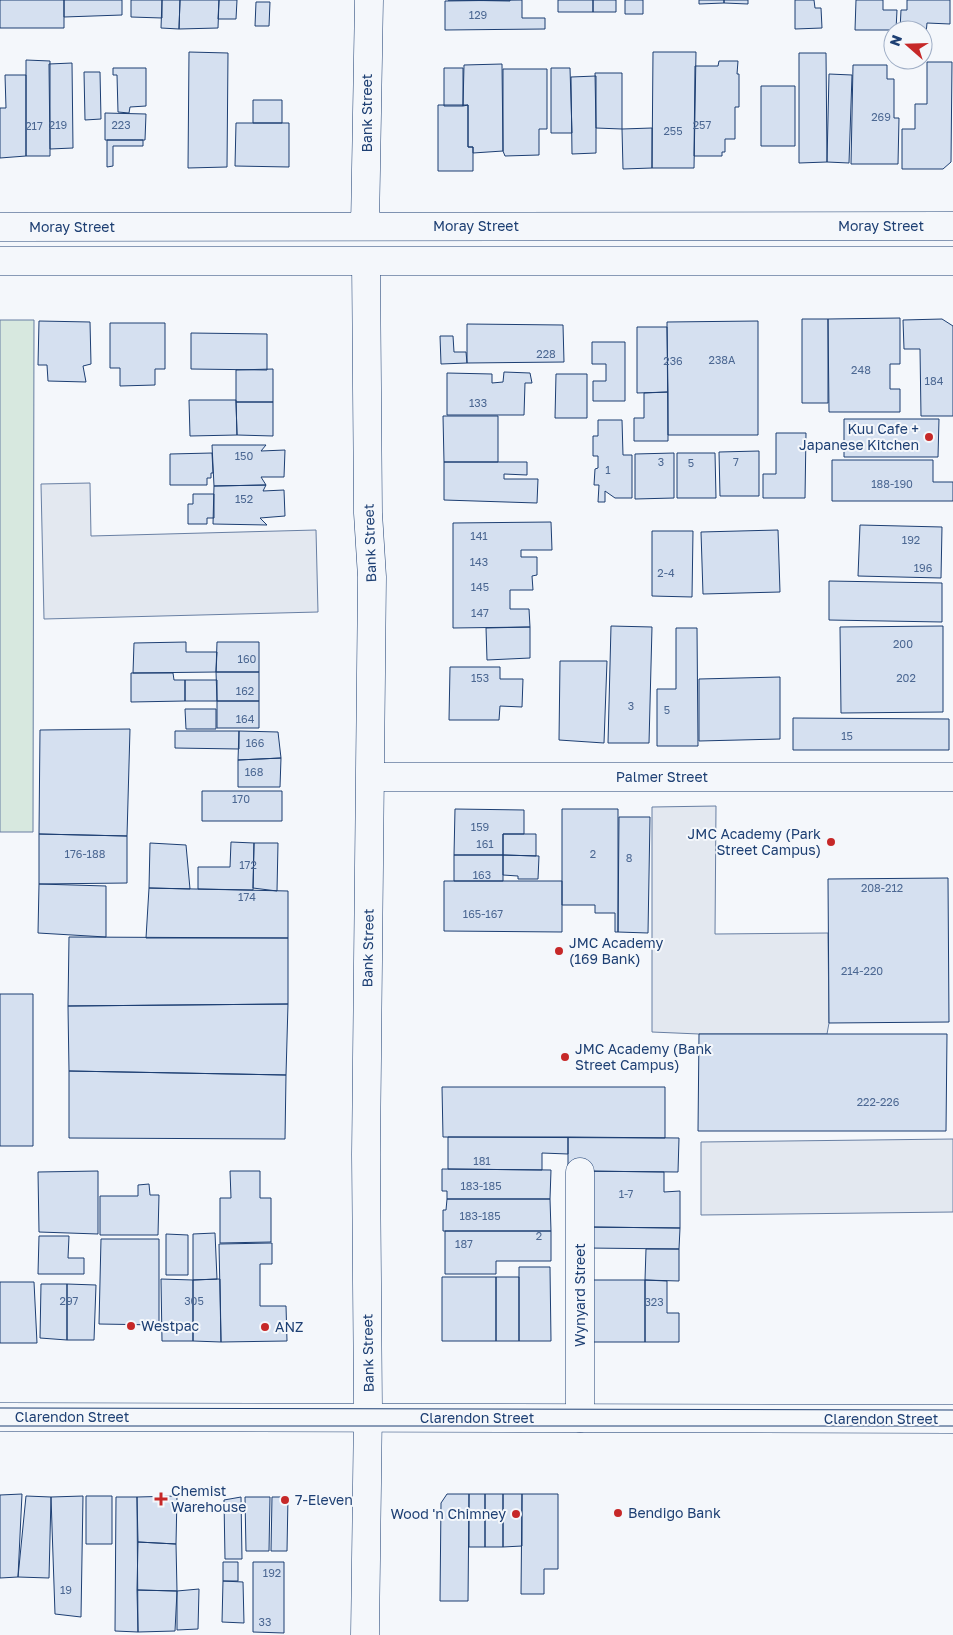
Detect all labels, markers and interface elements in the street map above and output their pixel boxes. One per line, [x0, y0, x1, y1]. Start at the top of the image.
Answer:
house number: 129 [469, 8, 487, 21]
north arrow [883, 20, 933, 70]
text: N [886, 32, 905, 48]
street label: Bank Street [358, 74, 375, 152]
house number: 269 [871, 110, 891, 123]
house number: 219 [49, 118, 67, 131]
house number: 223 [111, 118, 131, 131]
house number: 257 [693, 118, 711, 131]
house number: 217 [25, 119, 43, 132]
house number: 255 [663, 124, 683, 137]
street label: Moray Street [433, 217, 519, 234]
street label: Moray Street [838, 217, 924, 234]
street label: Moray Street [29, 218, 115, 235]
house number: 228 [536, 347, 556, 360]
house number: 238A [709, 353, 736, 366]
house number: 236 [663, 354, 683, 367]
house number: 248 [851, 363, 871, 376]
house number: 184 [925, 374, 944, 387]
house number: 133 [469, 396, 487, 409]
place label: Kuu Cafe + Japanese Kitchen [799, 420, 919, 453]
marker: Kuu Cafe + Japanese Kitchen [923, 431, 935, 443]
house number: 150 [235, 449, 253, 462]
house number: 3 [658, 455, 664, 468]
house number: 7 [733, 455, 739, 468]
house number: 5 [688, 456, 694, 469]
house number: 1 [605, 463, 611, 476]
house number: 188-190 [871, 477, 913, 490]
house number: 152 [235, 492, 253, 505]
street label: Bank Street [360, 503, 379, 583]
house number: 141 [470, 529, 488, 542]
house number: 192 [902, 533, 920, 546]
house number: 143 [470, 555, 488, 568]
house number: 196 [914, 561, 933, 574]
house number: 2-4 [657, 566, 675, 579]
house number: 145 [471, 580, 489, 593]
house number: 147 [471, 606, 489, 619]
house number: 200 [893, 637, 913, 650]
house number: 160 [238, 652, 257, 665]
house number: 153 [471, 671, 489, 684]
house number: 202 [896, 671, 916, 684]
house number: 162 [236, 684, 254, 697]
house number: 3 [628, 699, 634, 712]
house number: 5 [664, 703, 670, 716]
house number: 164 [236, 712, 255, 725]
house number: 15 [841, 729, 853, 742]
house number: 166 [246, 736, 265, 749]
house number: 168 [245, 765, 264, 778]
street label: Palmer Street [616, 768, 708, 785]
house number: 170 [232, 792, 250, 805]
house number: 159 [471, 820, 489, 833]
place label: JMC Academy (Park Street Campus) [688, 825, 821, 858]
marker: JMC Academy (Park Street Campus) [825, 836, 837, 848]
house number: 161 [476, 837, 494, 850]
house number: 176-188 [65, 847, 106, 860]
house number: 2 [590, 847, 596, 860]
house number: 8 [626, 851, 633, 864]
house number: 172 [239, 858, 257, 871]
house number: 163 [473, 868, 491, 881]
house number: 208-212 [861, 881, 903, 894]
house number: 174 [238, 890, 256, 903]
house number: 165-167 [463, 907, 503, 920]
street label: Bank Street [358, 908, 377, 988]
place label: JMC Academy (169 Bank) [569, 934, 663, 967]
marker: JMC Academy (169 Bank) [553, 945, 565, 957]
house number: 214-220 [841, 964, 883, 977]
place label: JMC Academy (Bank Street Campus) [575, 1040, 712, 1073]
marker: JMC Academy (Bank Street Campus) [559, 1051, 571, 1063]
house number: 222-226 [857, 1095, 900, 1108]
house number: 181 [473, 1154, 491, 1167]
house number: 183-185 [460, 1179, 502, 1192]
house number: 1-7 [619, 1187, 634, 1200]
house number: 183-185 [459, 1209, 501, 1222]
house number: 2 [536, 1229, 542, 1242]
house number: 187 [455, 1237, 473, 1250]
street label: Wynyard Street [571, 1243, 588, 1347]
house number: 297 [60, 1294, 79, 1307]
house number: 305 [184, 1294, 204, 1307]
house number: 323 [644, 1295, 664, 1308]
street label: Bank Street [358, 1313, 377, 1393]
place label: Westpac [141, 1317, 200, 1334]
place label: ANZ [275, 1318, 303, 1335]
marker: Westpac [125, 1320, 137, 1332]
marker: ANZ [259, 1321, 271, 1333]
street label: Clarendon Street [15, 1408, 129, 1425]
street label: Clarendon Street [420, 1409, 534, 1426]
street label: Clarendon Street [824, 1410, 938, 1427]
place label: Chemist Warehouse [171, 1482, 246, 1515]
place label: 7-Eleven [295, 1491, 353, 1508]
marker: Chemist Warehouse [155, 1493, 167, 1505]
marker: 7-Eleven [279, 1494, 291, 1506]
place label: Bendigo Bank [628, 1504, 721, 1521]
place label: Wood 'n Chimney [390, 1505, 506, 1522]
marker: Bendigo Bank [612, 1507, 624, 1519]
marker: Wood 'n Chimney [510, 1508, 522, 1520]
house number: 192 [263, 1566, 281, 1579]
house number: 19 [60, 1583, 72, 1596]
house number: 33 [259, 1615, 271, 1628]

